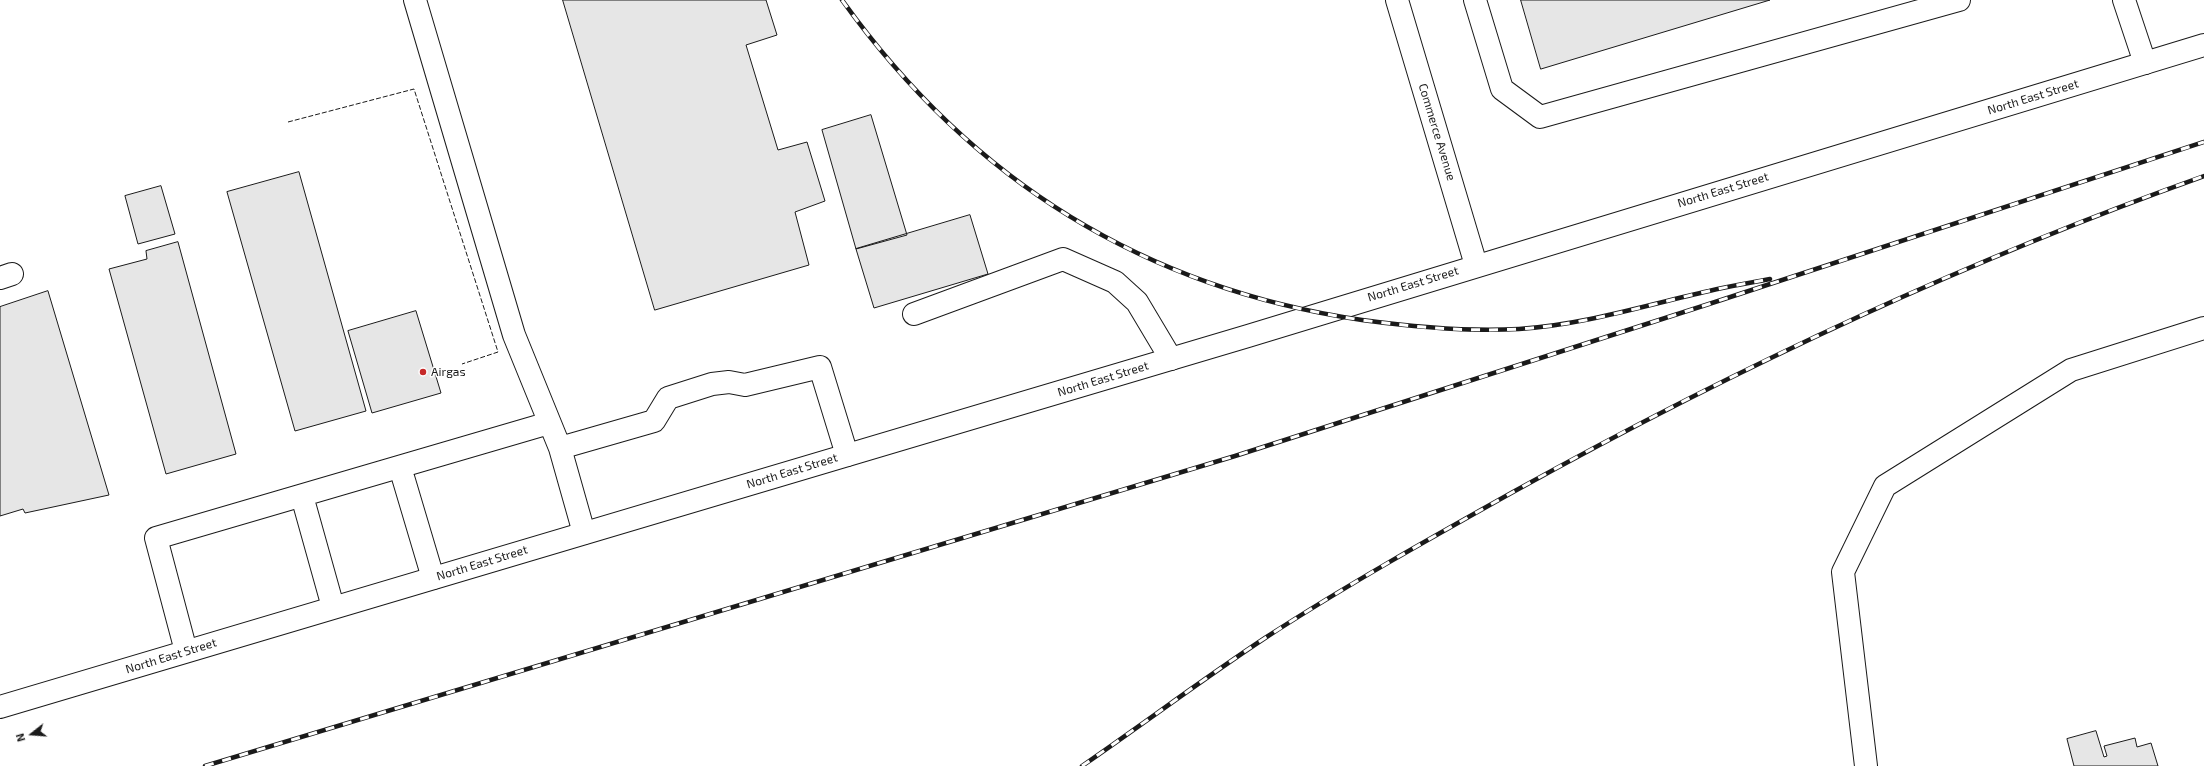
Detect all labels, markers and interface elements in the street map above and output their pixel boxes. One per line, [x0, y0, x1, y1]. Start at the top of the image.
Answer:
street label: North East Street [1986, 76, 2080, 118]
street label: Commerce Avenue [1415, 82, 1459, 182]
street label: North East Street [1676, 169, 1770, 211]
street label: North East Street [1366, 263, 1460, 305]
street label: North East Street [1056, 358, 1150, 400]
place label: Airgas [431, 365, 466, 379]
marker: Airgas [418, 367, 428, 377]
street label: North East Street [745, 450, 839, 492]
street label: North East Street [435, 542, 529, 584]
street label: North East Street [124, 635, 218, 677]
north arrow [12, 714, 52, 754]
text: N [13, 732, 27, 743]

